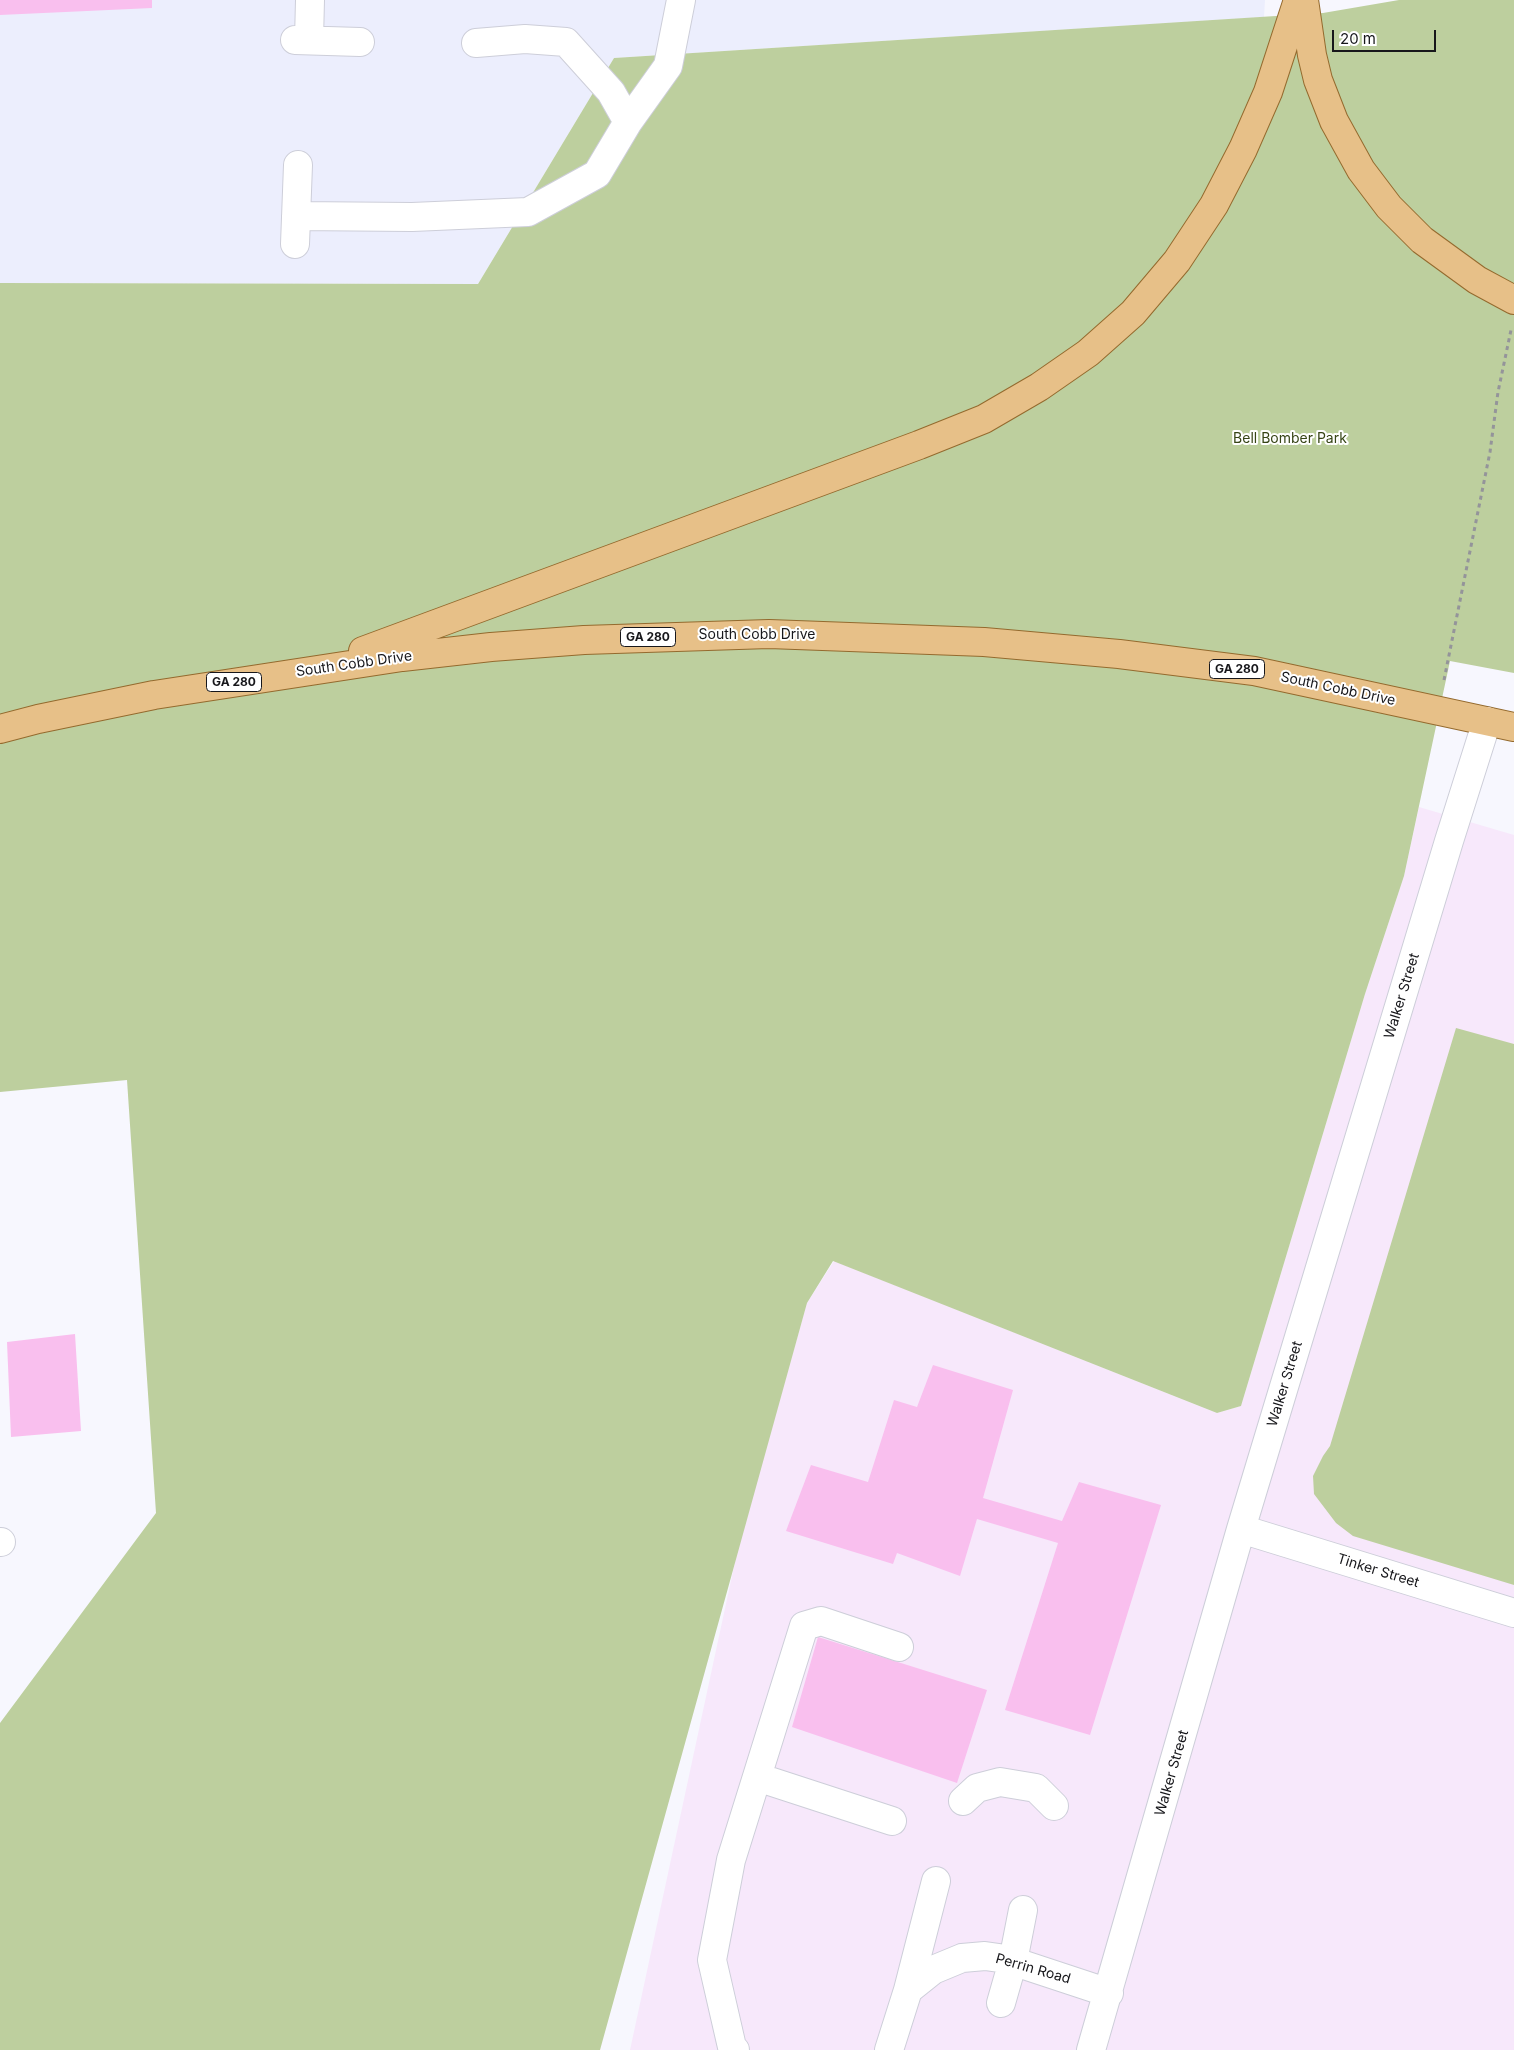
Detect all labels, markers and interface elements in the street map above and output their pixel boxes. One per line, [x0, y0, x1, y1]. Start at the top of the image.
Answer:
scale bar [1334, 20, 1438, 52]
text: 20 m [1340, 29, 1376, 48]
park label: Bell Bomber Park [1233, 431, 1347, 447]
street label: South Cobb Drive [699, 627, 815, 643]
road number: GA 280 [620, 628, 676, 646]
street label: South Cobb Drive [295, 648, 413, 680]
road number: GA 280 [1210, 660, 1264, 679]
street label: South Cobb Drive [1279, 669, 1397, 709]
road number: GA 280 [206, 672, 262, 692]
street label: Walker Street [1381, 951, 1423, 1041]
street label: Walker Street [1264, 1339, 1306, 1429]
street label: Tinker Street [1335, 1551, 1421, 1591]
street label: Walker Street [1152, 1728, 1192, 1818]
street label: Perrin Road [993, 1950, 1073, 1988]

